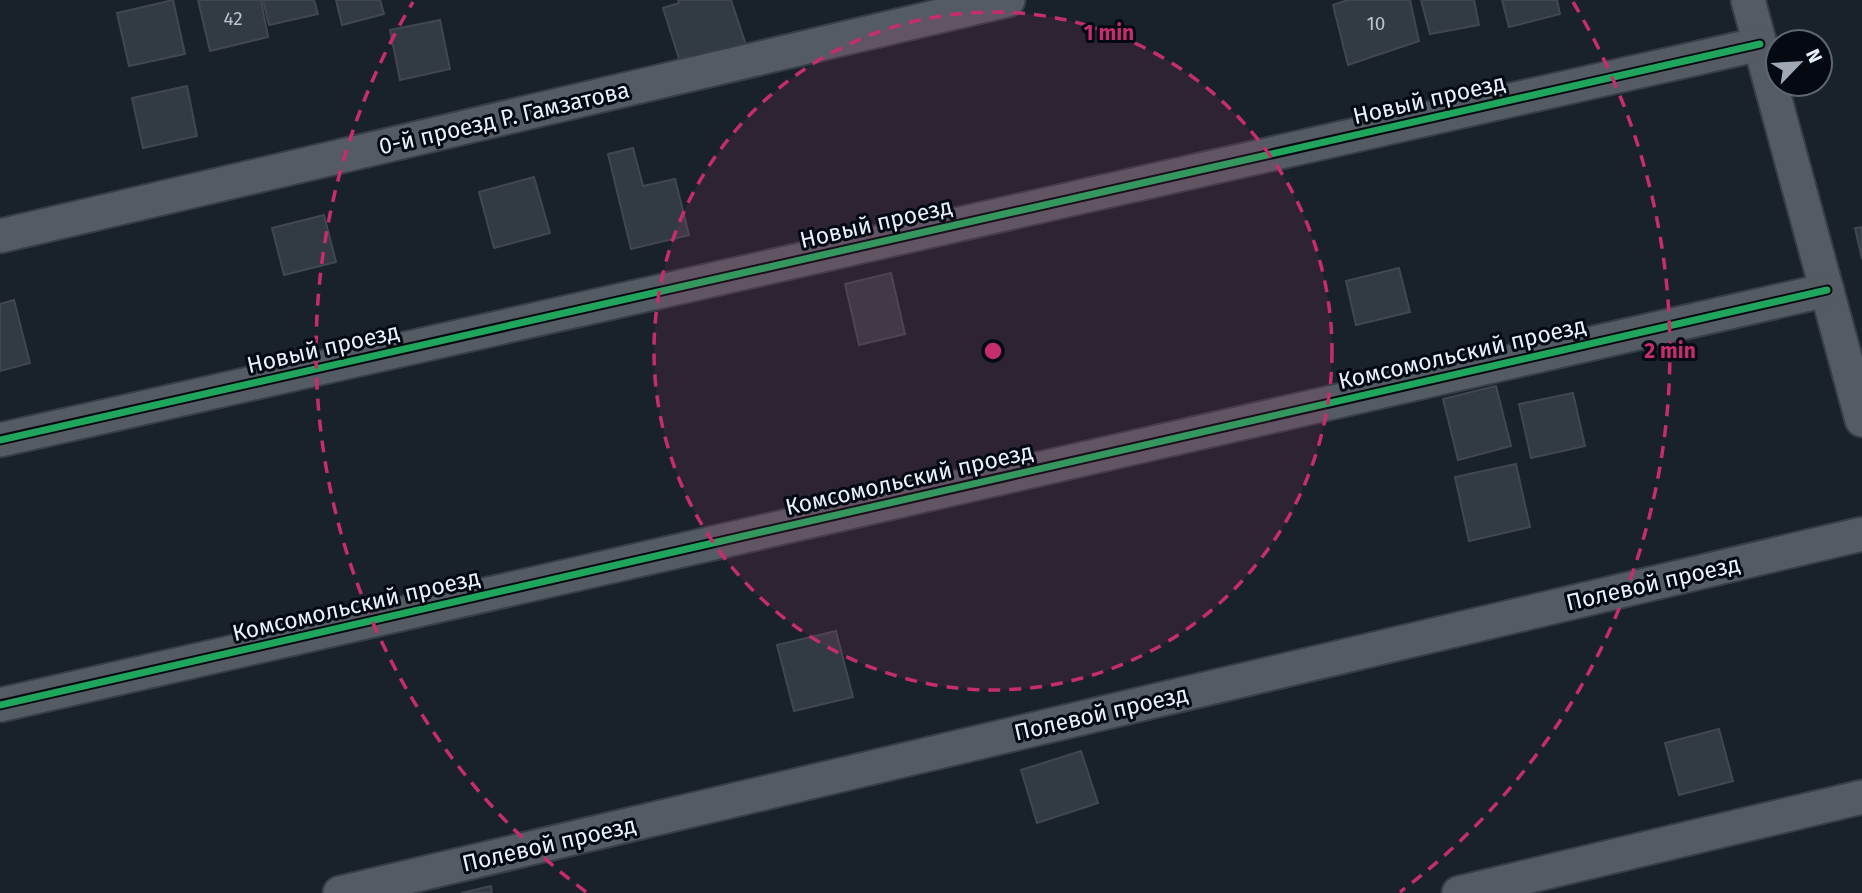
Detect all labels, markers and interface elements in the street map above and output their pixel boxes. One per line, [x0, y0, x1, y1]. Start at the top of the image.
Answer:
house number: 42 [223, 7, 243, 30]
house number: 10 [1367, 12, 1385, 35]
text: 1 min [1084, 20, 1134, 46]
north arrow [1764, 28, 1834, 98]
text: N [1801, 45, 1827, 67]
street label: Новый проезд [1350, 68, 1508, 130]
street label: 0-й проезд Р. Гамзатова [376, 76, 632, 160]
street label: Новый проезд [797, 192, 955, 254]
street label: Комсомольский проезд [1336, 311, 1588, 395]
street label: Новый проезд [244, 317, 402, 379]
text: 2 min [1644, 338, 1696, 364]
centre of rings [981, 339, 1005, 363]
street label: Комсомольский проезд [783, 437, 1035, 521]
street label: Полевой проезд [1563, 549, 1743, 617]
street label: Комсомольский проезд [230, 563, 482, 647]
street label: Полевой проезд [1011, 679, 1191, 747]
street label: Полевой проезд [459, 810, 639, 878]

